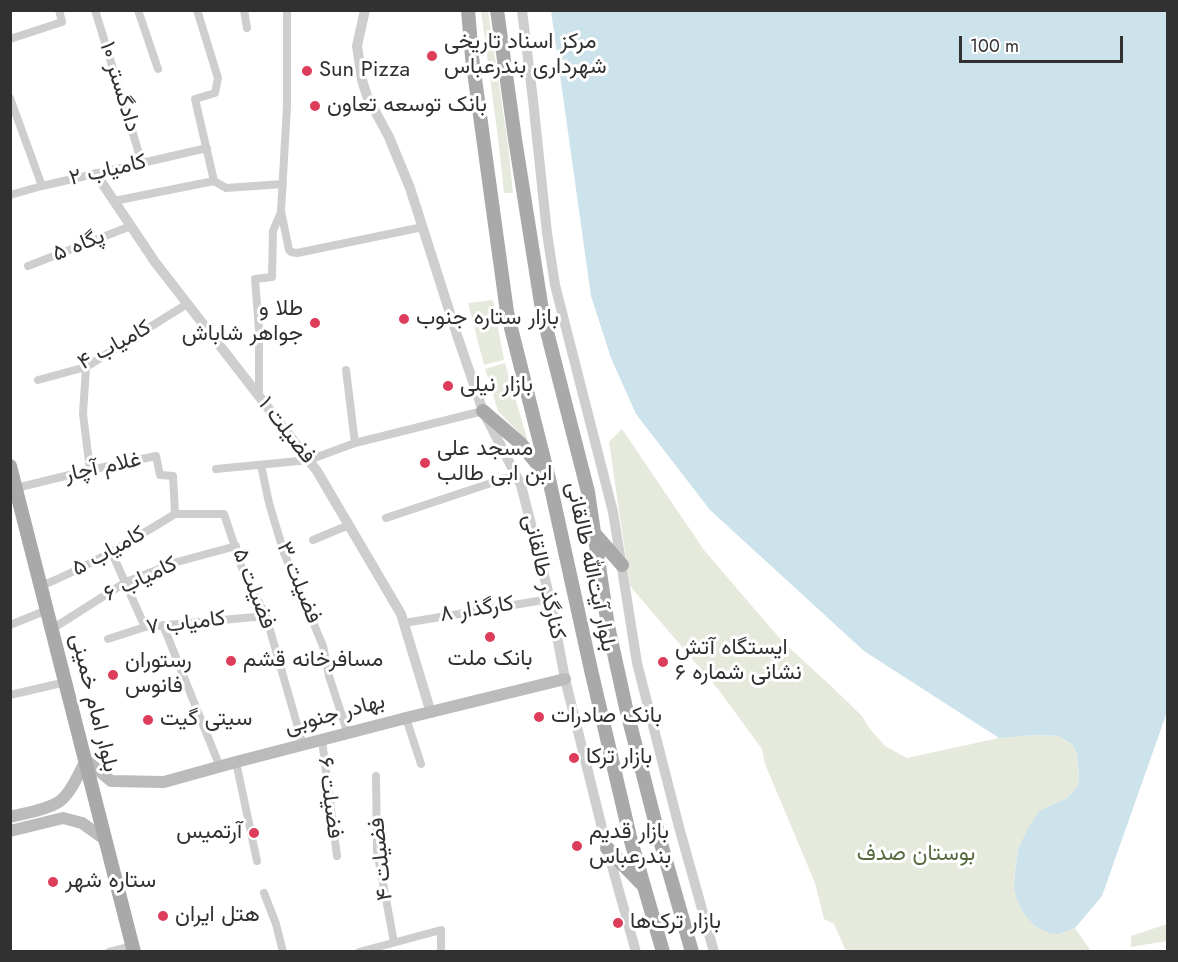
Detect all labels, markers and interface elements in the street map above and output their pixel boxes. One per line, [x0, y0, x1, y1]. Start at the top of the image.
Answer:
scale bar [962, 24, 1126, 62]
place label: مرکز اسناد تاریخی شهرداری بندرعباس [444, 30, 607, 82]
text: 100 m [970, 33, 1019, 59]
street label: دادگستر ۱۰ [93, 39, 145, 135]
marker: مرکز اسناد تاریخی شهرداری بندرعباس [425, 49, 439, 63]
place label: Sun Pizza [319, 58, 410, 84]
marker: Sun Pizza [300, 64, 314, 78]
place label: بانک توسعه تعاون [327, 93, 487, 119]
marker: بانک توسعه تعاون [308, 99, 322, 113]
street label: کامیاب ۲ [67, 149, 149, 193]
street label: پگاه ۵ [49, 224, 109, 268]
place label: طلا و جواهر شاباش [182, 297, 303, 348]
place label: بازار ستاره جنوب [416, 306, 559, 332]
marker: بازار ستاره جنوب [397, 312, 411, 326]
street label: کامیاب ۴ [74, 315, 156, 377]
marker: طلا و جواهر شاباش [308, 316, 322, 330]
place label: بازار نیلی [460, 373, 533, 399]
marker: بازار نیلی [441, 379, 455, 393]
street label: فضیلت ۱ [252, 392, 320, 470]
place label: مسجد علی ابن ابی طالب [437, 437, 552, 488]
street label: غلام آچار [62, 447, 144, 489]
marker: مسجد علی ابن ابی طالب [418, 456, 432, 470]
street label: بلوار آیت‌الله طالقانی [559, 480, 621, 654]
street label: کنارگذر طالقانی [516, 512, 570, 642]
street label: کامیاب ۵ [68, 521, 150, 583]
street label: فضیلت ۳ [270, 538, 326, 628]
street label: فضیلت ۵ [226, 545, 280, 633]
street label: کامیاب ۶ [100, 552, 182, 608]
street label: کارگذار ۸ [438, 591, 516, 629]
street label: کامیاب ۷ [145, 606, 227, 642]
marker: بانک ملت [483, 630, 497, 644]
street label: بلوار امام خمینی [63, 631, 123, 775]
place label: ایستگاه آتش نشانی شماره ۶ [675, 636, 802, 688]
place label: بانک ملت [447, 647, 533, 673]
place label: مسافرخانه قشم [243, 648, 383, 674]
place label: رستوران فانوس [125, 649, 192, 700]
marker: مسافرخانه قشم [224, 654, 238, 668]
marker: ایستگاه آتش نشانی شماره ۶ [656, 655, 670, 669]
marker: رستوران فانوس [106, 668, 120, 682]
street label: بهادر جنوبی [282, 689, 388, 741]
place label: بانک صادرات [551, 704, 662, 730]
place label: سیتی گیت [160, 707, 252, 733]
marker: بانک صادرات [532, 710, 546, 724]
marker: سیتی گیت [141, 713, 155, 727]
place label: بازار ترکا [586, 745, 652, 771]
marker: بازار ترکا [567, 751, 581, 765]
street label: فضیلت ۶ [311, 756, 347, 840]
street label: فضیلت ۴ [365, 816, 399, 902]
place label: آرتمیس [176, 820, 242, 846]
place label: بازار قدیم بندرعباس [589, 820, 671, 872]
marker: آرتمیس [247, 826, 261, 840]
marker: بازار قدیم بندرعباس [570, 839, 584, 853]
park label: بوستان صدف [857, 842, 975, 868]
place label: ستاره شهر [65, 869, 156, 895]
marker: ستاره شهر [46, 875, 60, 889]
place label: هتل ایران [175, 903, 260, 929]
marker: هتل ایران [156, 909, 170, 923]
place label: بازار ترک‌ها [630, 910, 721, 936]
marker: بازار ترک‌ها [611, 916, 625, 930]

